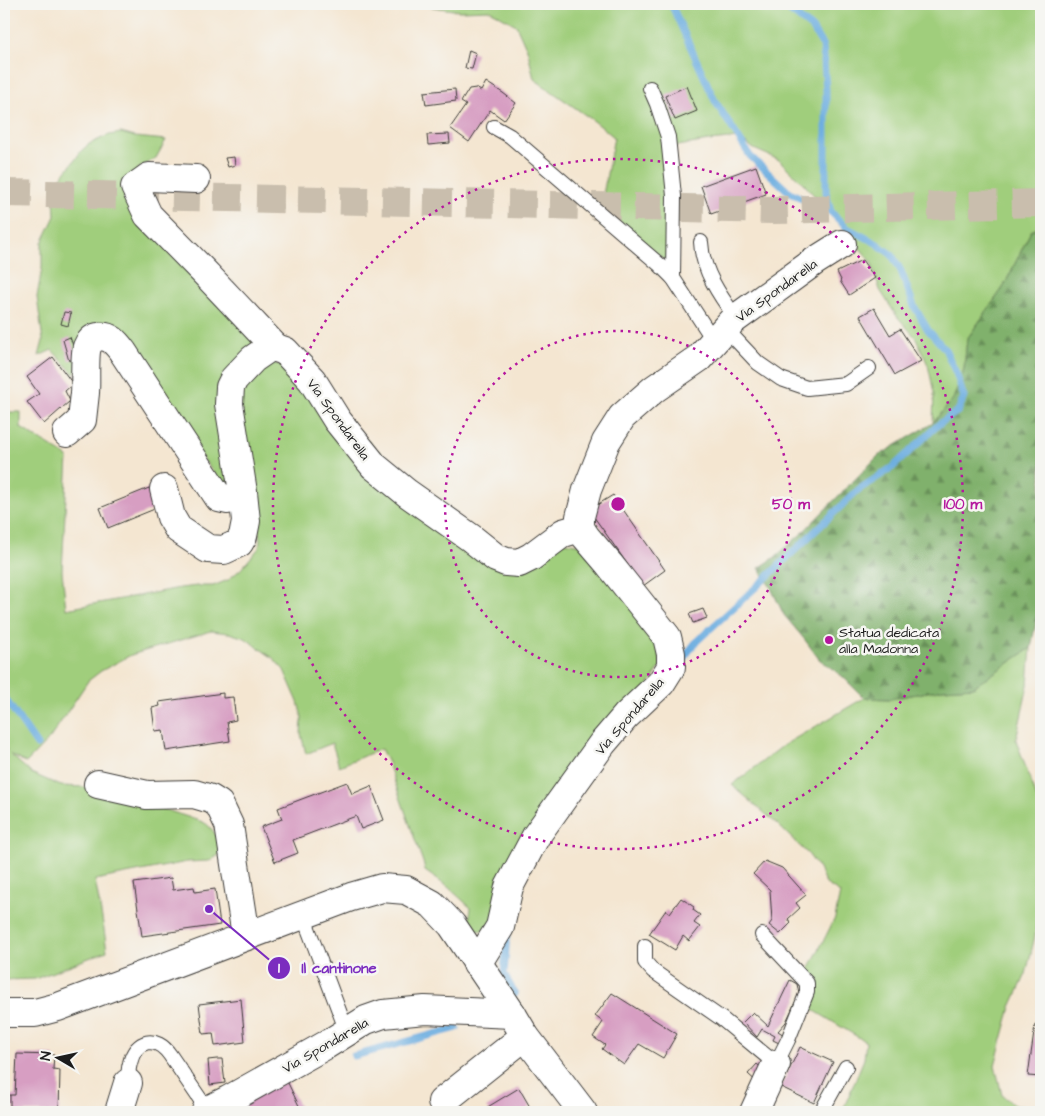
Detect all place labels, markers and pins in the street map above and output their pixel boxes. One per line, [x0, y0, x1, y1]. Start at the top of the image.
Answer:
centre of rings [609, 495, 627, 513]
place label: Statua dedicata alla Madonna [839, 623, 939, 659]
marker: Statua dedicata alla Madonna [823, 634, 835, 646]
callout: Il cantinone [266, 953, 386, 983]

